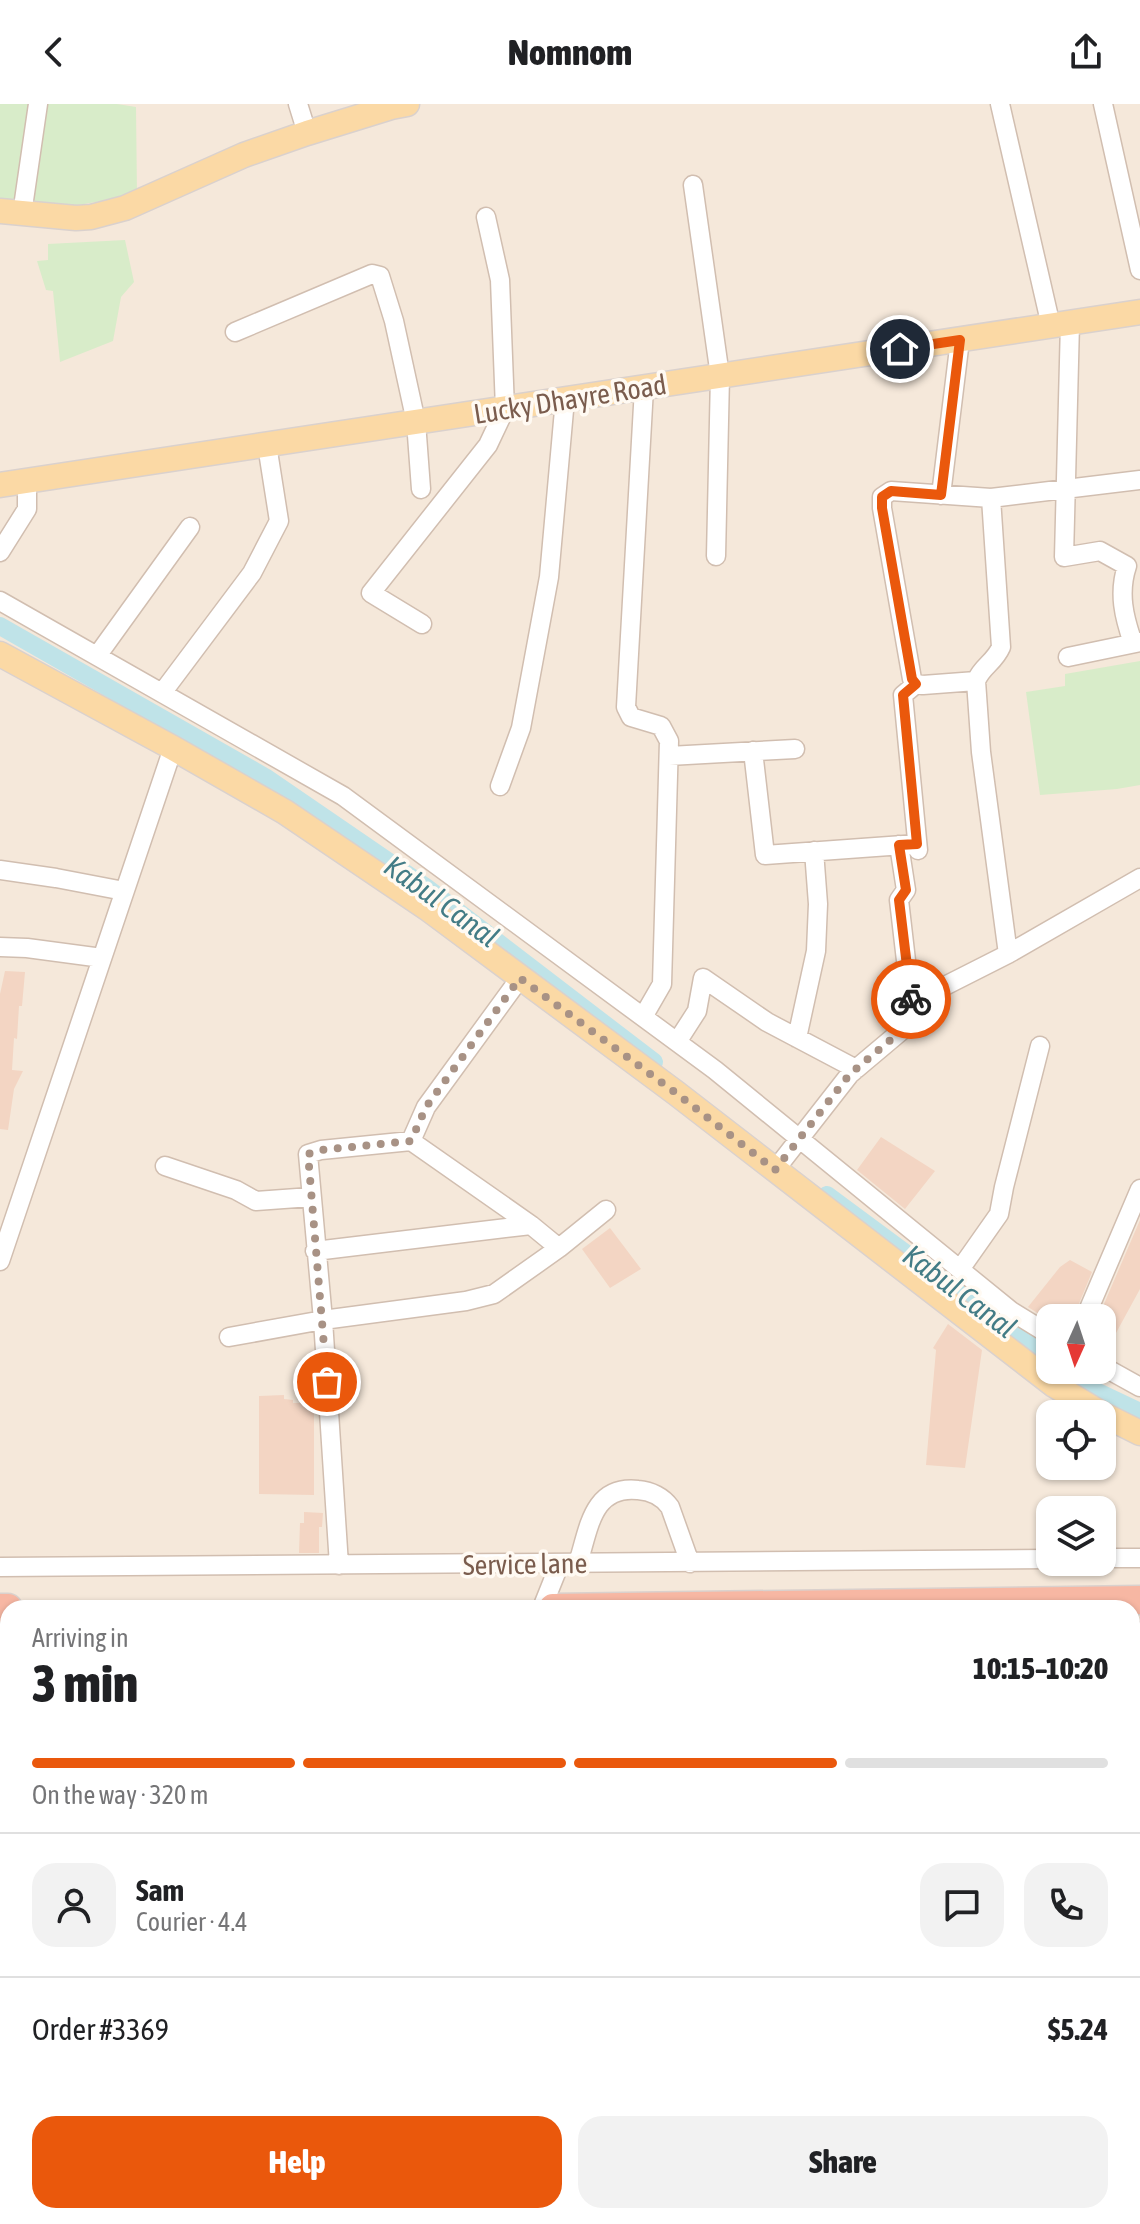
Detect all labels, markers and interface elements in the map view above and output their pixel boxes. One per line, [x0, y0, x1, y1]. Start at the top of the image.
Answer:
icon: back [32, 30, 76, 74]
icon: share [1064, 30, 1108, 74]
text: Nomnom [508, 31, 632, 73]
pin [866, 315, 934, 383]
icon: home [878, 327, 922, 371]
street label: Lucky Dhayre Road [471, 368, 669, 430]
water label: Kabul Canal [378, 848, 506, 954]
courier [871, 959, 951, 1039]
icon: bike [889, 977, 933, 1021]
water label: Kabul Canal [897, 1237, 1023, 1345]
north arrow [1036, 1304, 1116, 1384]
map controls [1036, 1304, 1116, 1576]
pin [293, 1348, 361, 1416]
icon: bag [305, 1360, 349, 1404]
button: locate [1036, 1400, 1116, 1480]
button: layers [1036, 1496, 1116, 1576]
street label: Service lane [463, 1547, 587, 1581]
text: Arriving in [32, 1623, 129, 1653]
text: 10:15–10:20 [973, 1651, 1108, 1685]
text: 3 min [32, 1653, 138, 1713]
text: On the way · 320 m [32, 1780, 209, 1810]
button: person [32, 1863, 116, 1947]
button: chat [920, 1863, 1004, 1947]
button: phone [1024, 1863, 1108, 1947]
text: Sam [136, 1873, 184, 1907]
text: Courier · 4.4 [136, 1907, 247, 1937]
text: Order #3369 [32, 2012, 169, 2046]
text: $5.24 [1048, 2012, 1108, 2046]
button: Help [32, 2116, 562, 2208]
button: Share [578, 2116, 1108, 2208]

